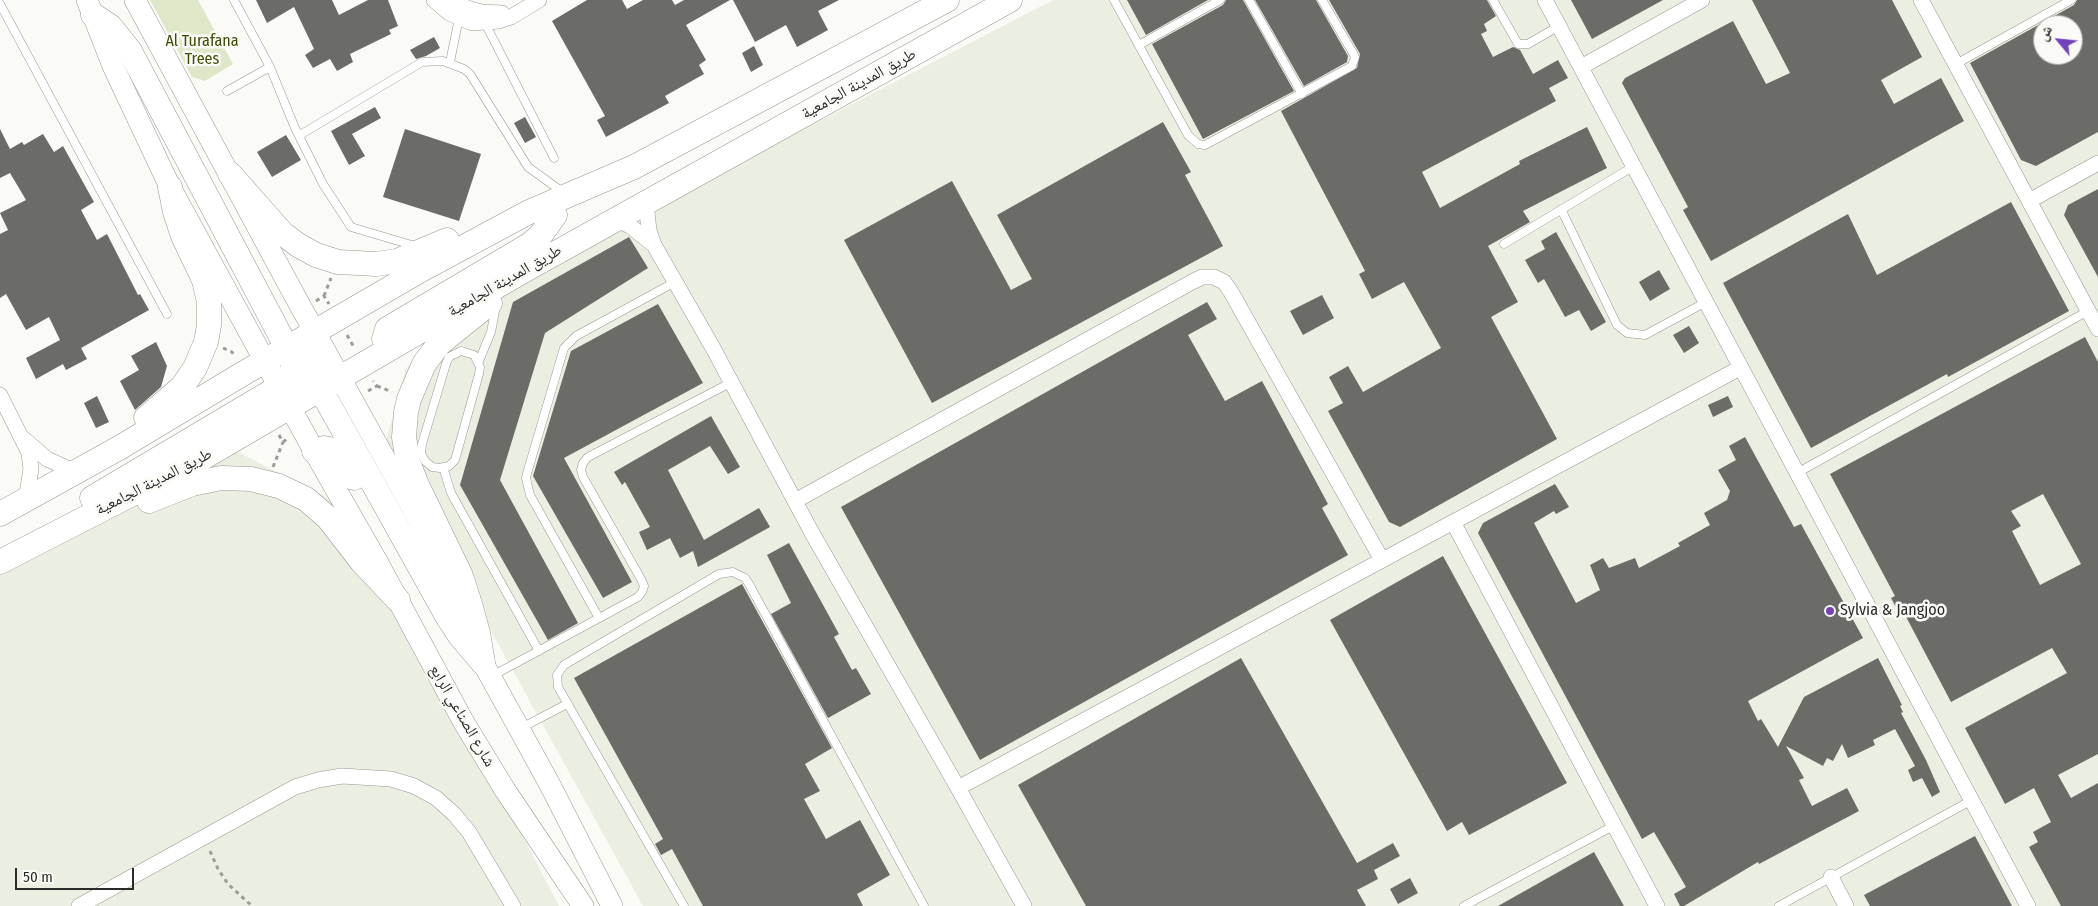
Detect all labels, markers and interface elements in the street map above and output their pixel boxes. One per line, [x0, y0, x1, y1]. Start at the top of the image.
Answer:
north arrow [2033, 15, 2083, 65]
text: ش [2034, 23, 2056, 44]
park label: Al Turafana Trees [165, 32, 239, 70]
street label: طريق المدينة الجامعية [798, 45, 920, 123]
street label: طريق المدينة الجامعية [445, 241, 565, 321]
street label: طريق المدينة الجامعية [93, 444, 215, 520]
place label: Sylvia & Jangjoo [1840, 601, 1945, 621]
marker: Sylvia & Jangjoo [1824, 605, 1836, 617]
street label: شارع الصناعي الرابع [425, 661, 499, 771]
scale bar [18, 858, 136, 890]
text: 50 m [23, 868, 53, 886]

